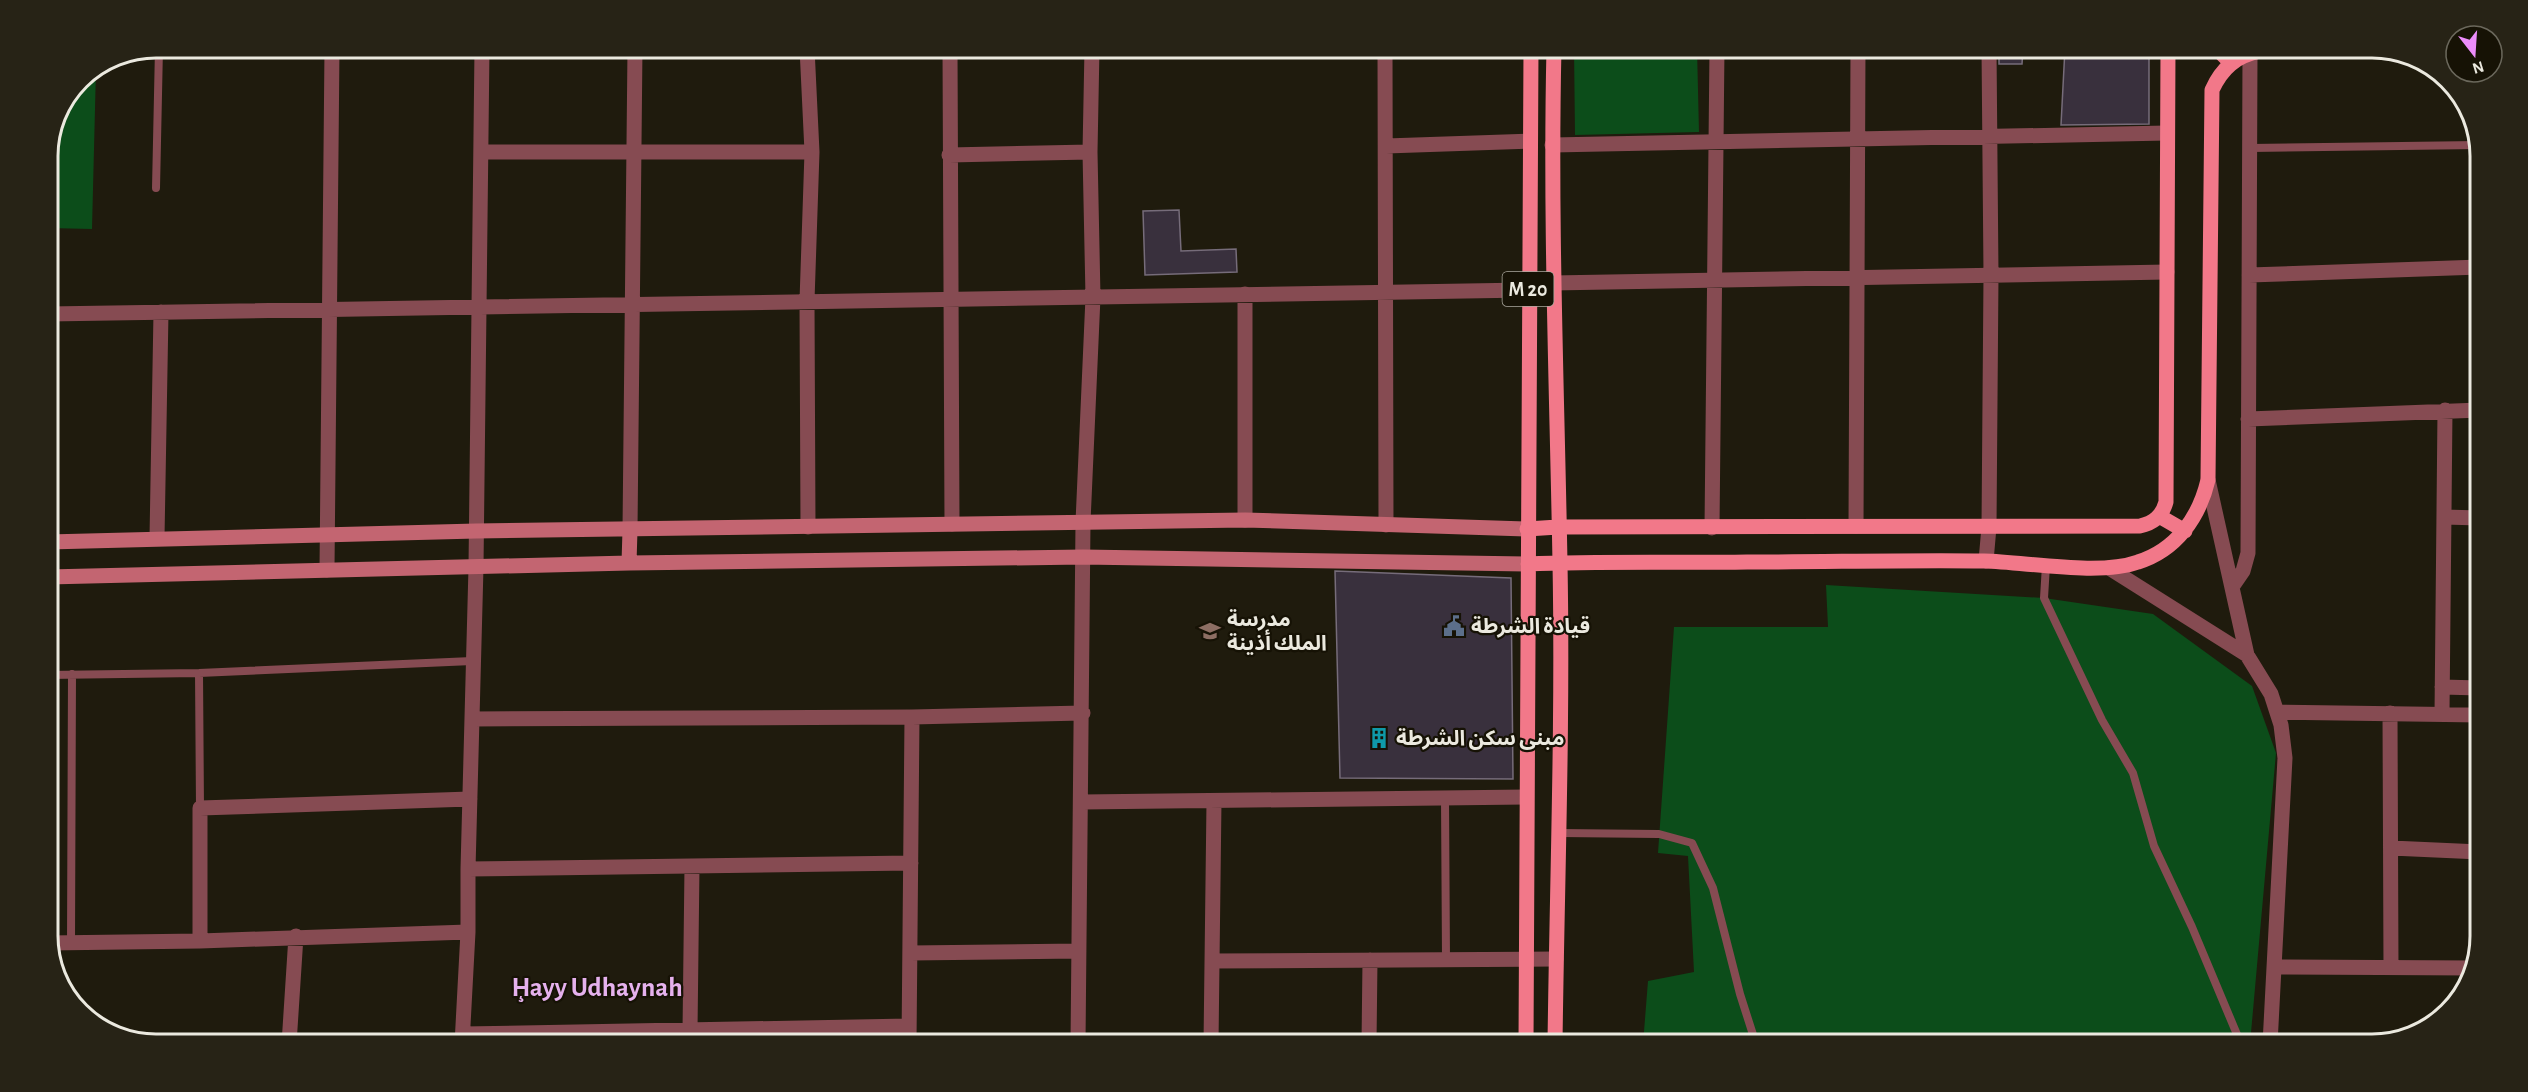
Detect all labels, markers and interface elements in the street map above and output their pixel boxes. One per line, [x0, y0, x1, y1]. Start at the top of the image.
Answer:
north arrow [2444, 24, 2504, 84]
text: N [2470, 58, 2486, 77]
road number: M 20 [1502, 272, 1553, 306]
place label: مدرسة الملك أذينة [1227, 609, 1327, 655]
public building icon: قيادة الشرطة [1442, 614, 1466, 638]
place label: قيادة الشرطة [1471, 616, 1590, 638]
school or university icon: مدرسة الملك أذينة [1198, 619, 1222, 643]
building icon: مبنى سكن الشرطة [1367, 726, 1391, 750]
place label: مبنى سكن الشرطة [1396, 728, 1564, 750]
district label: Ḩayy Udhaynah [511, 974, 683, 1002]

